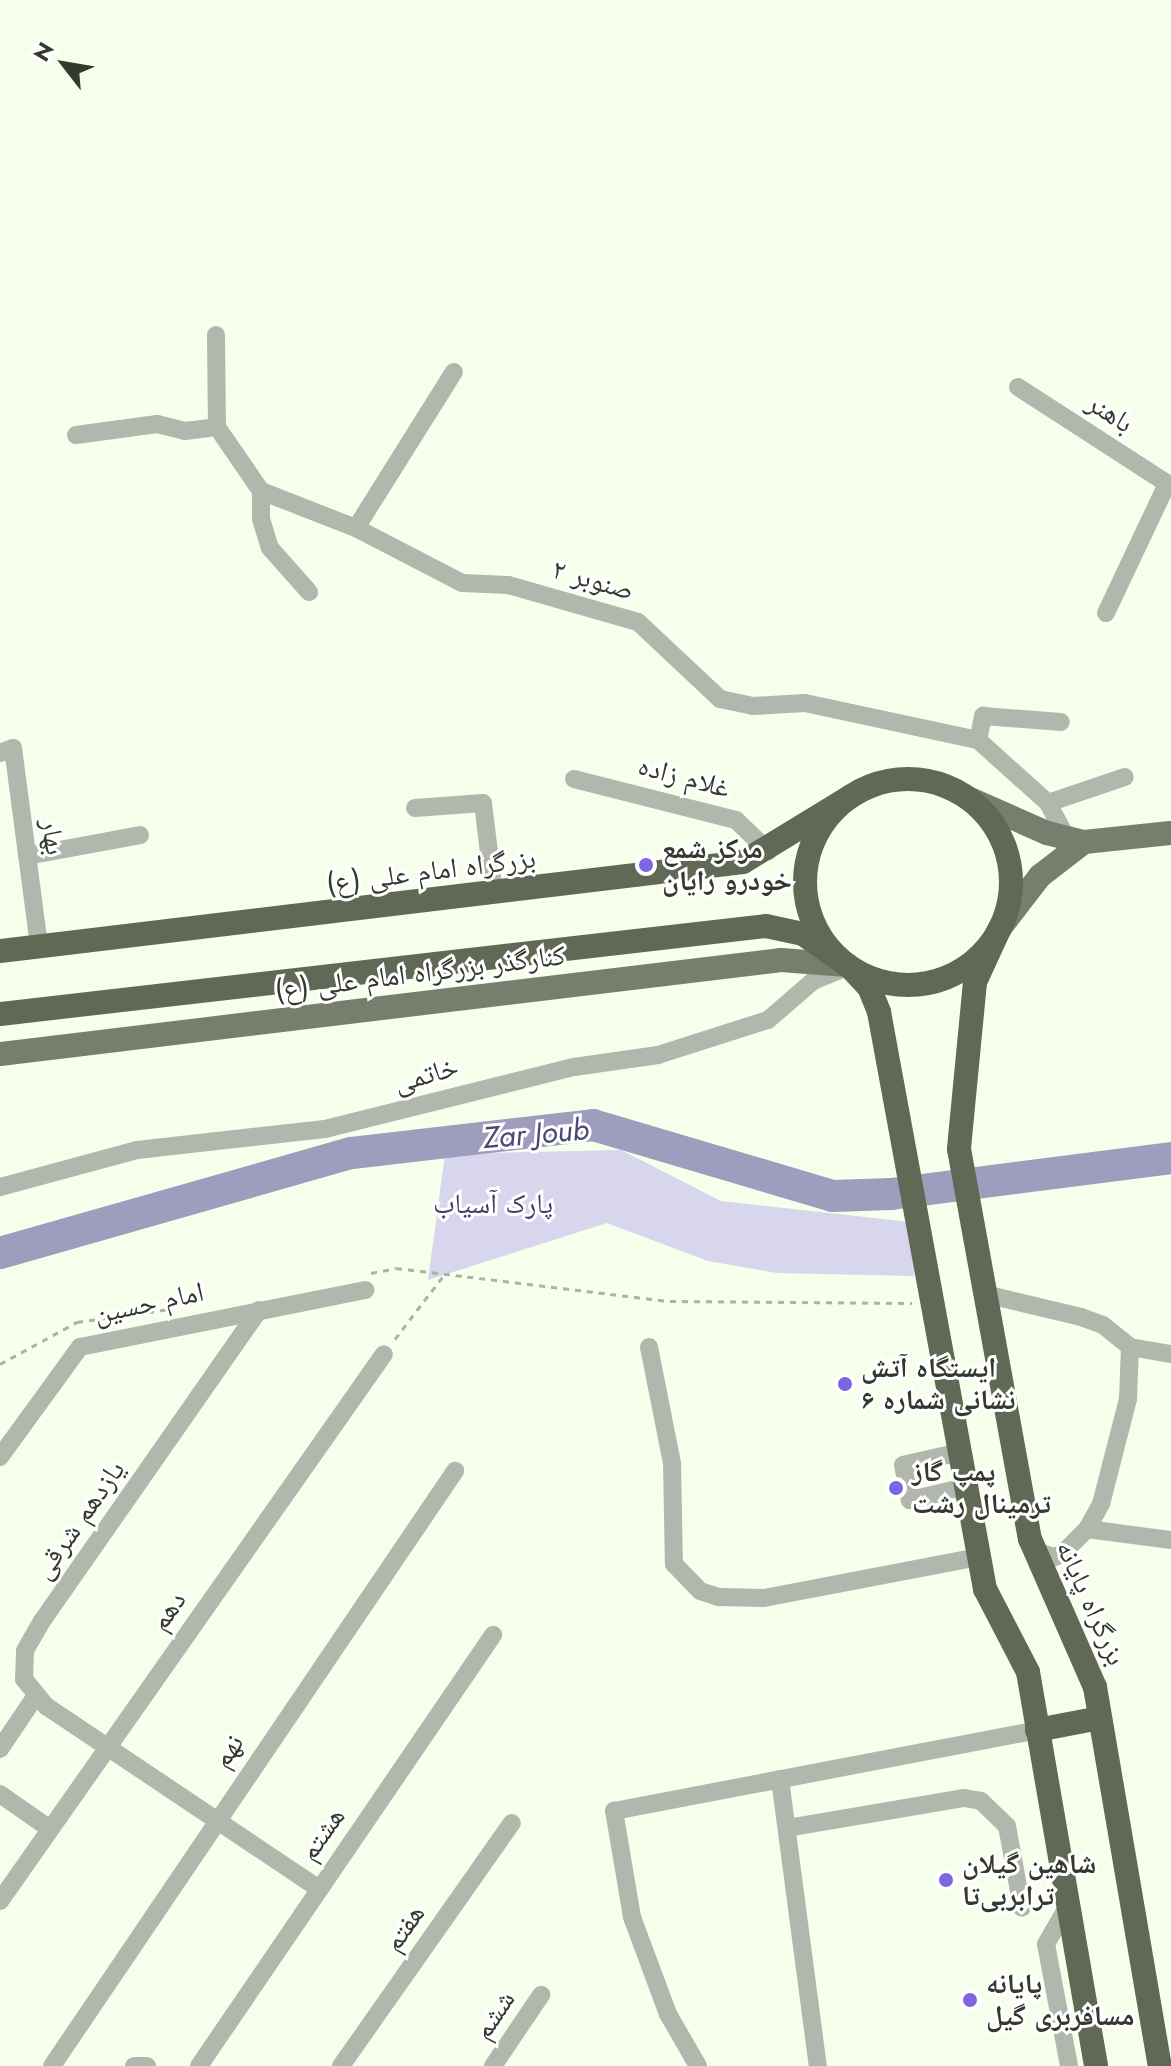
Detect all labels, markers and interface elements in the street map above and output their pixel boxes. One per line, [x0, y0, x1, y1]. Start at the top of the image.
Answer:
north arrow [24, 24, 104, 104]
text: N [25, 36, 62, 67]
street label: باهنر [1081, 386, 1139, 440]
street label: صنوبر ۲ [548, 552, 638, 608]
street label: غلام زاده [634, 749, 734, 805]
street label: بهار [34, 817, 72, 857]
place label: مرکز شمع خودرو رایان [662, 832, 792, 898]
street label: بزرگراه امام علی (ع) [324, 841, 538, 901]
marker: مرکز شمع خودرو رایان [637, 856, 655, 874]
street label: کنارگذر بزرگراه امام علی (ع) [273, 938, 567, 1008]
street label: خاتمی [390, 1050, 462, 1100]
water label: Zar Joub [482, 1111, 590, 1157]
park label: پارک آسیاب [433, 1187, 553, 1221]
street label: امام حسین [91, 1275, 207, 1331]
place label: ایستگاه آتش نشانی شماره ۶ [861, 1351, 1015, 1417]
marker: ایستگاه آتش نشانی شماره ۶ [836, 1375, 854, 1393]
street label: یازدهم شرقی [26, 1454, 132, 1586]
place label: پمپ گاز ترمینال رشت [912, 1455, 1051, 1521]
marker: پمپ گاز ترمینال رشت [887, 1479, 905, 1497]
street label: بزرگراه پایانه [1049, 1535, 1133, 1671]
street label: دهم [143, 1585, 193, 1637]
street label: نهم [205, 1728, 251, 1774]
street label: هشتم [292, 1801, 352, 1867]
place label: شاهین گیلان ترابربی‌تا [962, 1847, 1096, 1913]
marker: شاهین گیلان ترابربی‌تا [937, 1871, 955, 1889]
street label: هفتم [376, 1898, 432, 1958]
place label: پایانه مسافربری گیل [986, 1967, 1135, 2033]
street label: ششم [466, 1984, 522, 2046]
marker: پایانه مسافربری گیل [961, 1991, 979, 2009]

